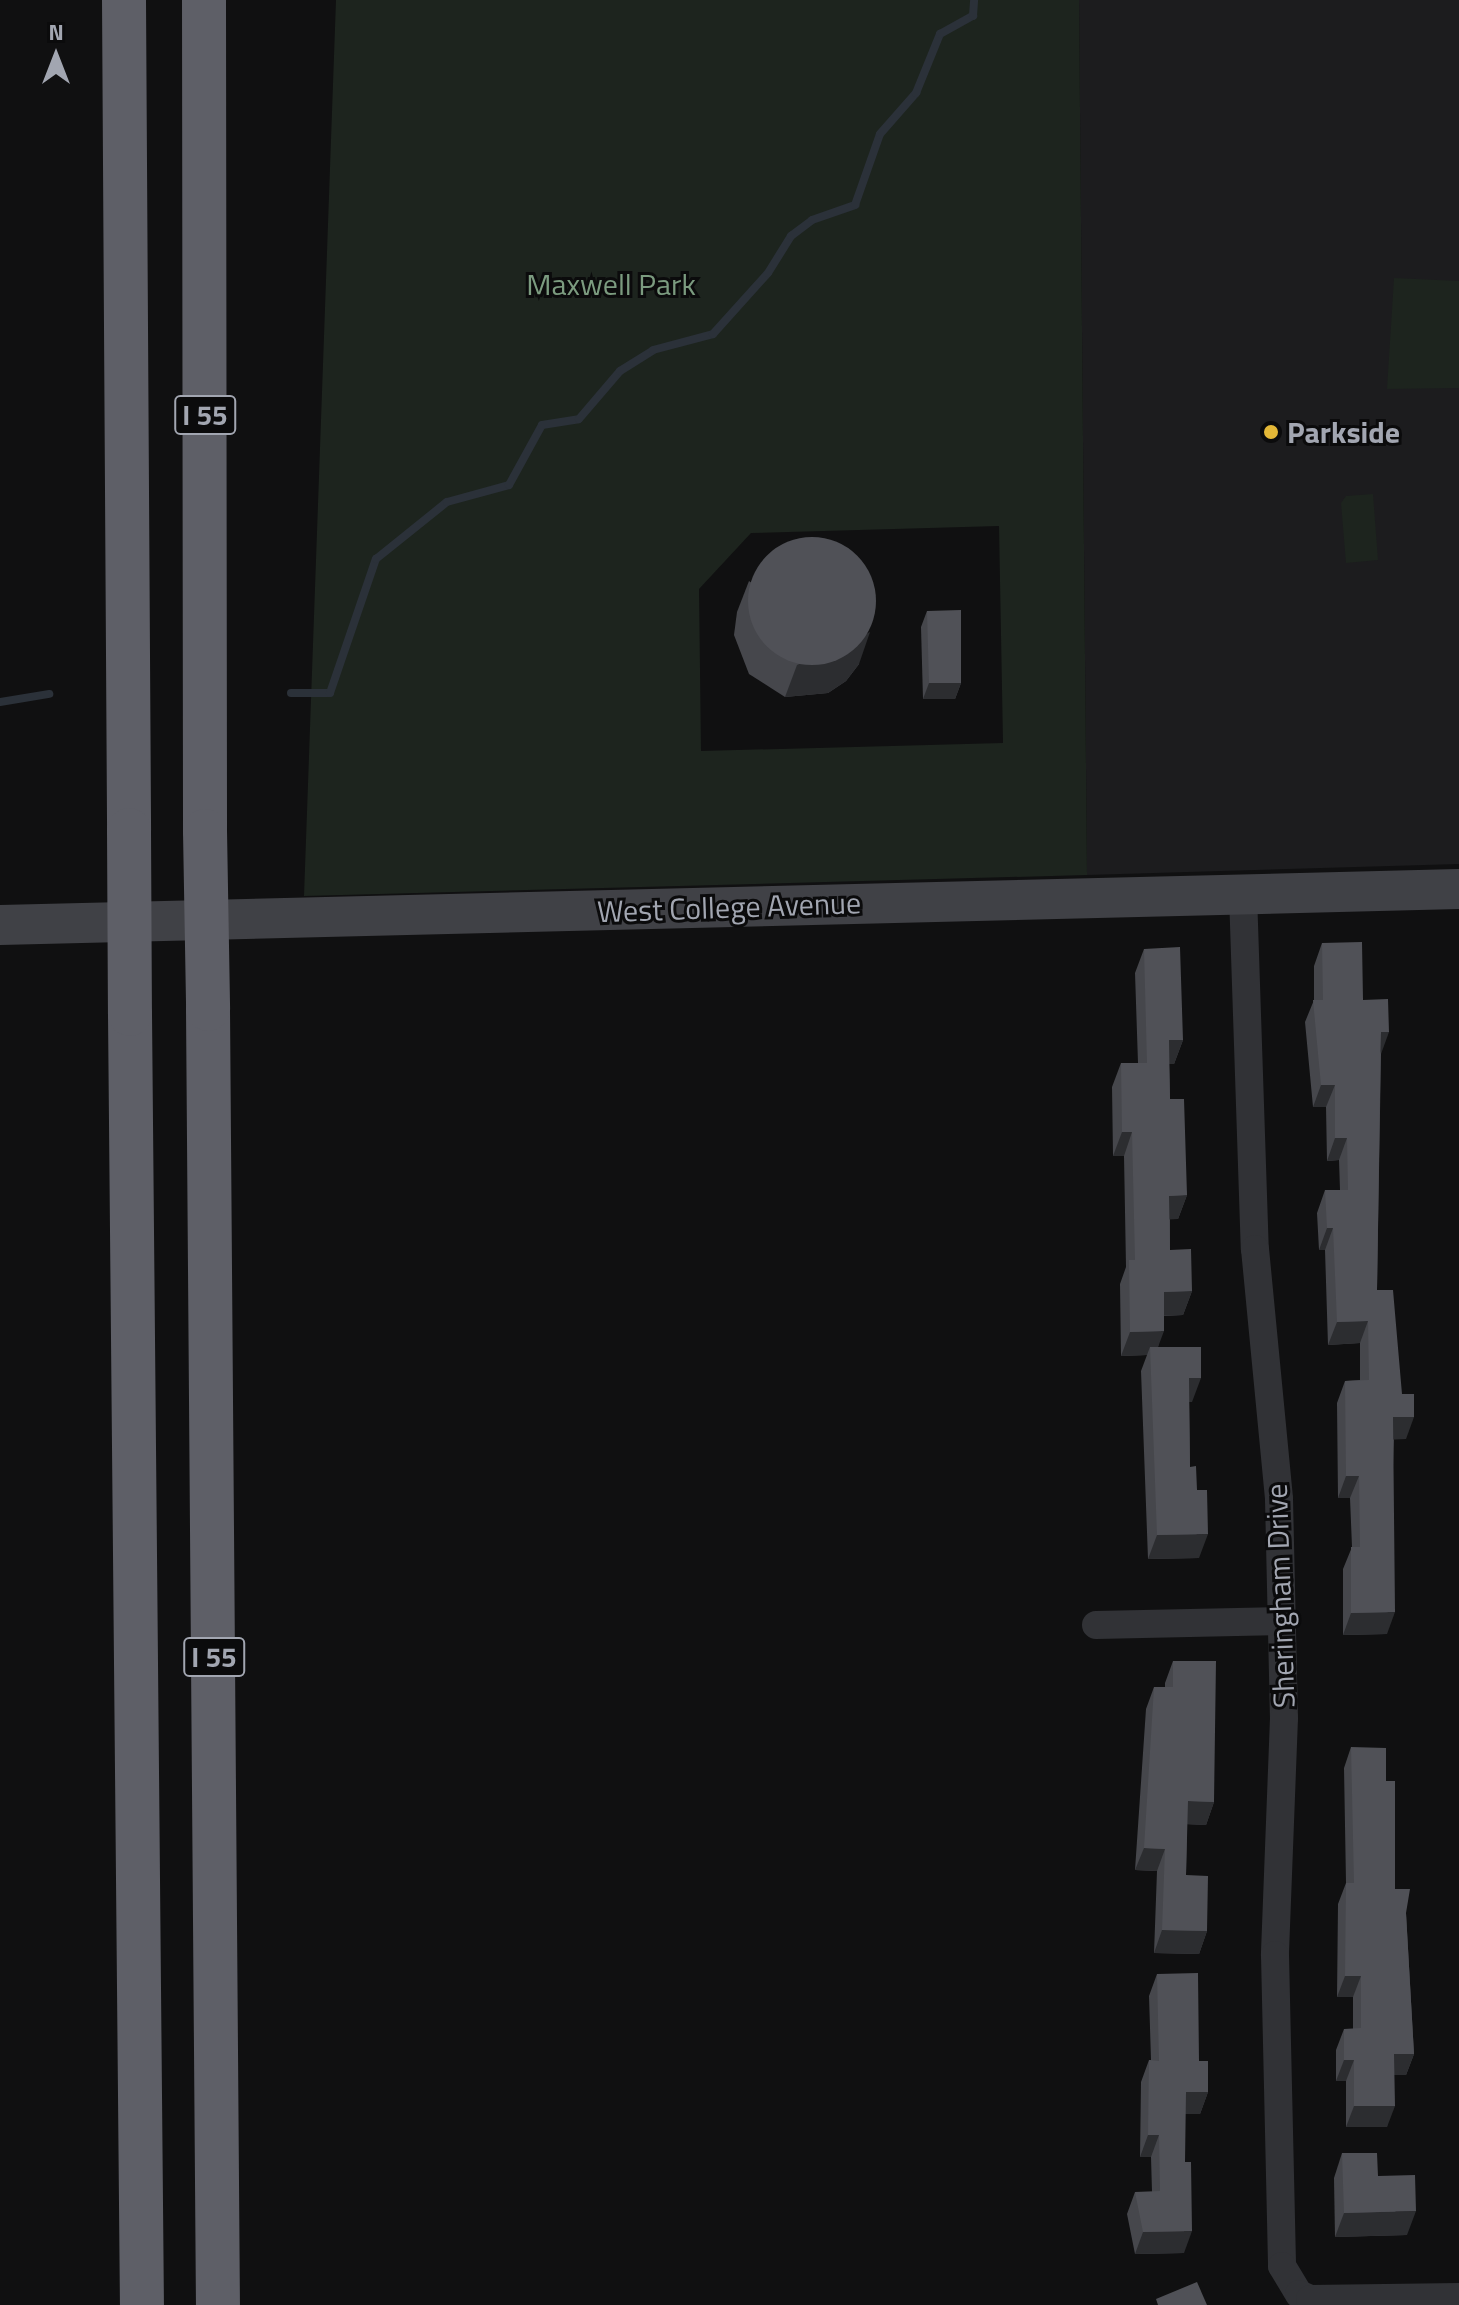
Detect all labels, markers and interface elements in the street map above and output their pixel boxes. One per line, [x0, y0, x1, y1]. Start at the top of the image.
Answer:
text: N [48, 15, 64, 49]
north arrow [16, 16, 96, 96]
park label: Maxwell Park [526, 266, 696, 302]
road number: I 55 [173, 391, 237, 439]
place label: Parkside [1287, 414, 1400, 450]
marker: Parkside [1262, 423, 1280, 441]
street label: West College Avenue [596, 884, 862, 930]
street label: Sheringham Drive [1258, 1483, 1302, 1709]
road number: I 55 [182, 1633, 246, 1681]

